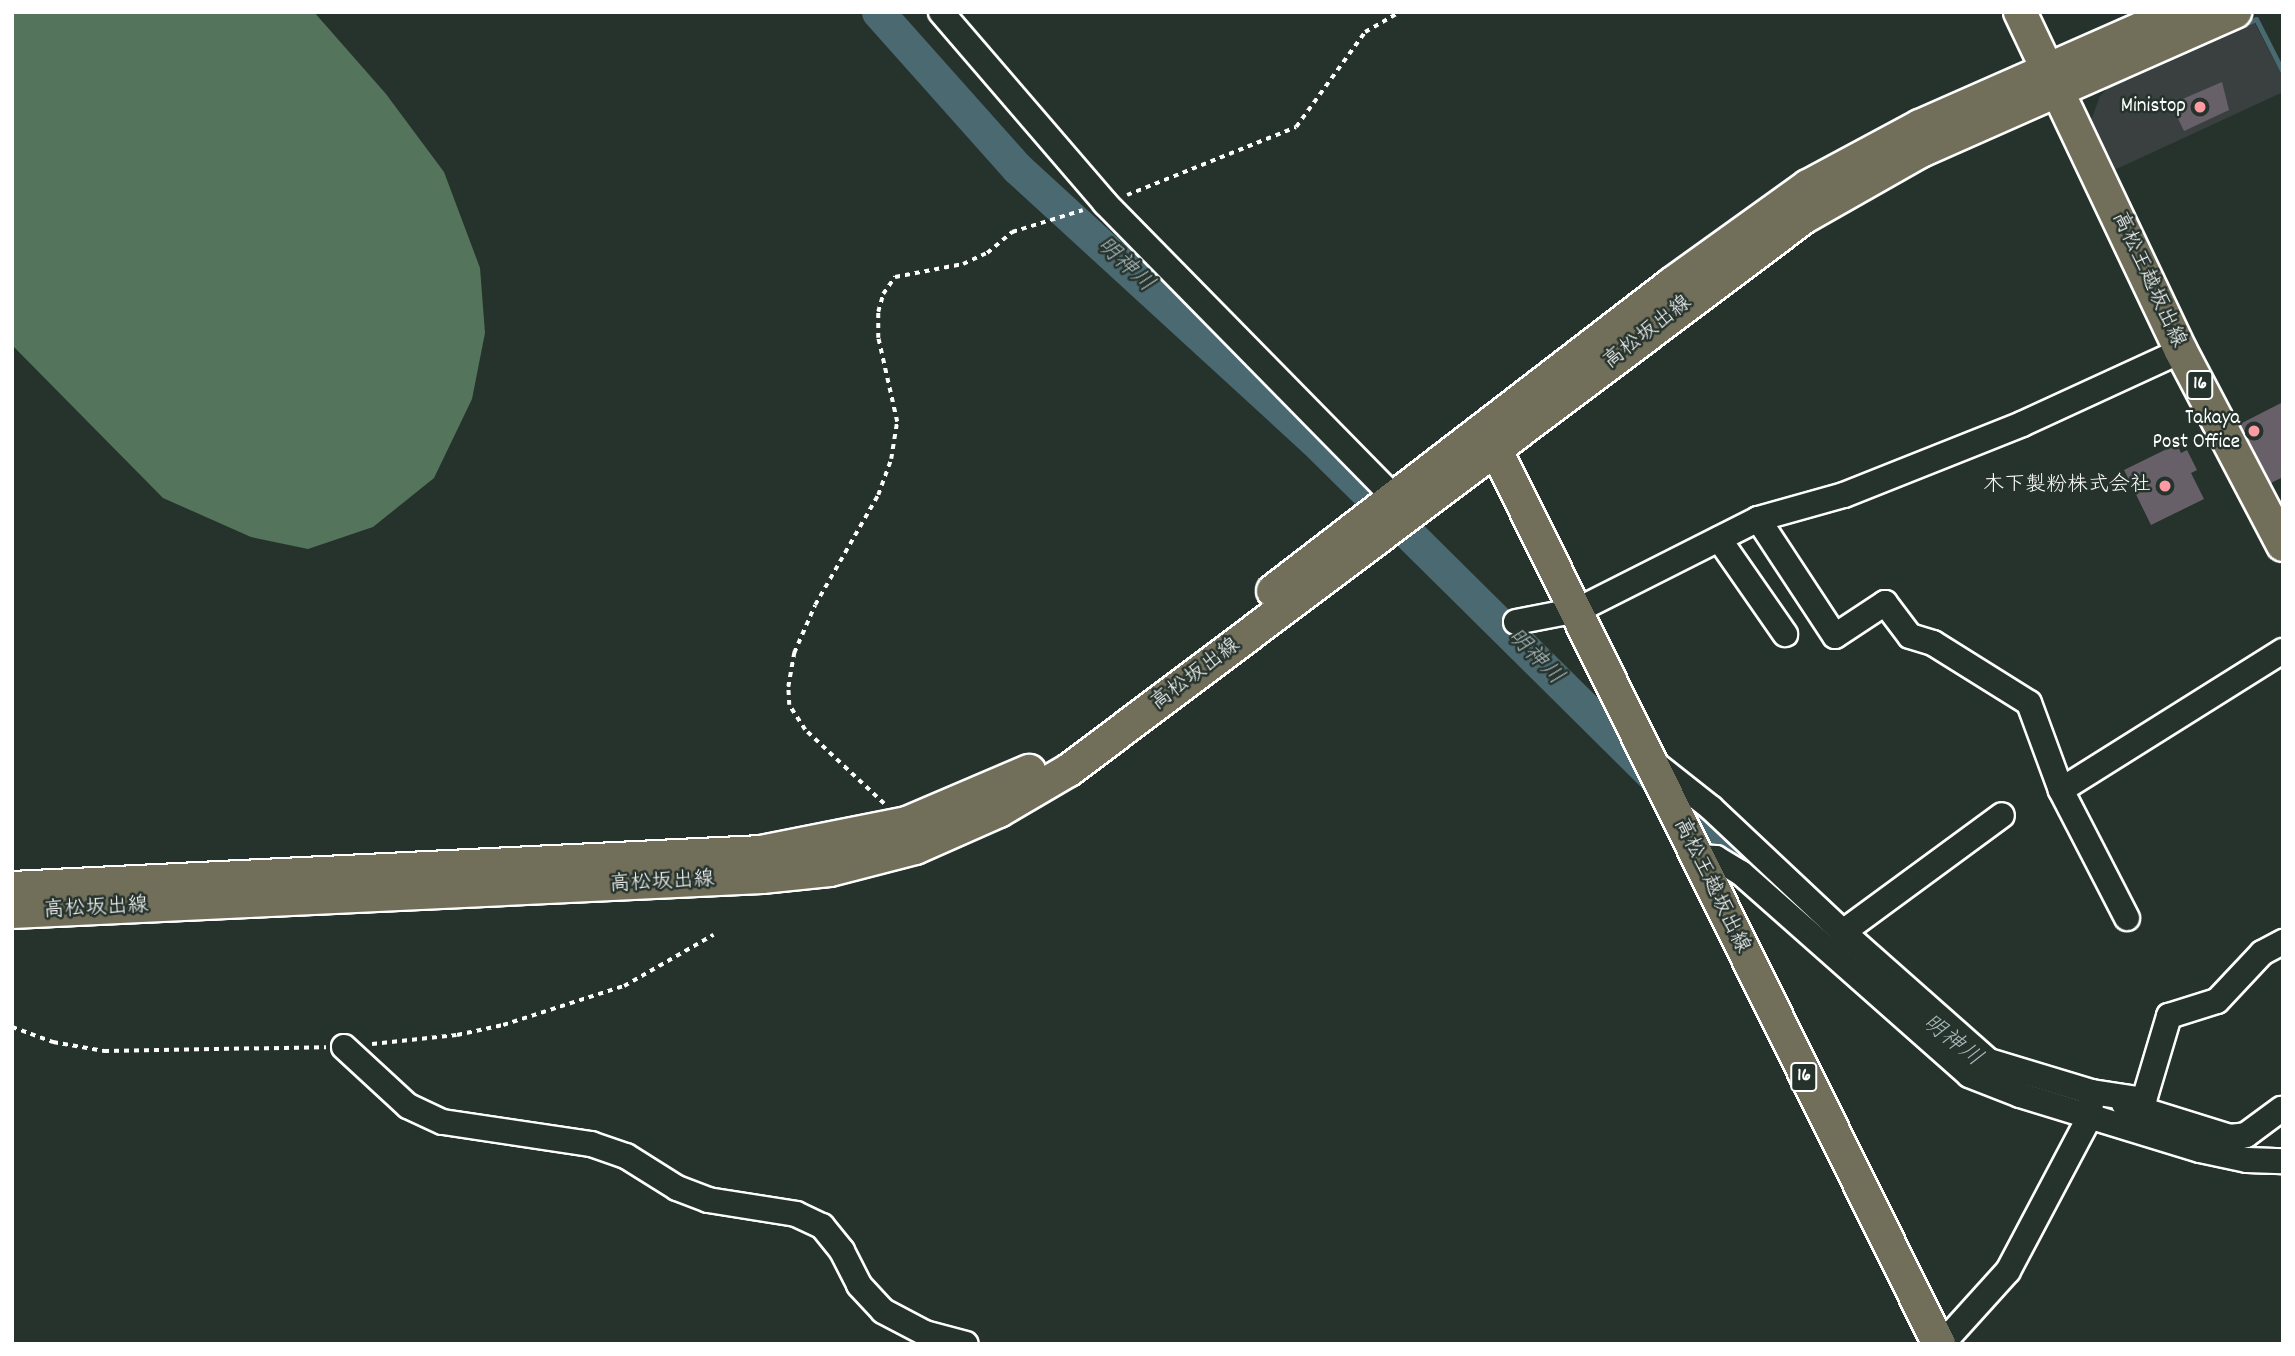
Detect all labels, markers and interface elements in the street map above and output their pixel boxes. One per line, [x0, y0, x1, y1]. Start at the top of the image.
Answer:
place label: Ministop [2121, 94, 2186, 120]
marker: Ministop [2192, 99, 2208, 115]
street label: 高松王越坂出線 [2106, 208, 2190, 352]
water label: 明神川 [1089, 232, 1159, 300]
street label: 高松坂出線 [1599, 291, 1697, 375]
road number: 16 [2186, 370, 2214, 400]
place label: Takaya Post Office [2153, 406, 2240, 456]
marker: Takaya Post Office [2246, 423, 2262, 439]
place label: 木下製粉株式会社 [1983, 473, 2151, 499]
marker: 木下製粉株式会社 [2157, 478, 2173, 494]
water label: 明神川 [1500, 624, 1568, 692]
street label: 高松坂出線 [1146, 633, 1246, 717]
street label: 高松王越坂出線 [1667, 814, 1755, 958]
street label: 高松坂出線 [609, 868, 715, 898]
street label: 高松坂出線 [43, 894, 149, 924]
water label: 明神川 [1915, 1010, 1987, 1074]
road number: 16 [1790, 1062, 1818, 1092]

